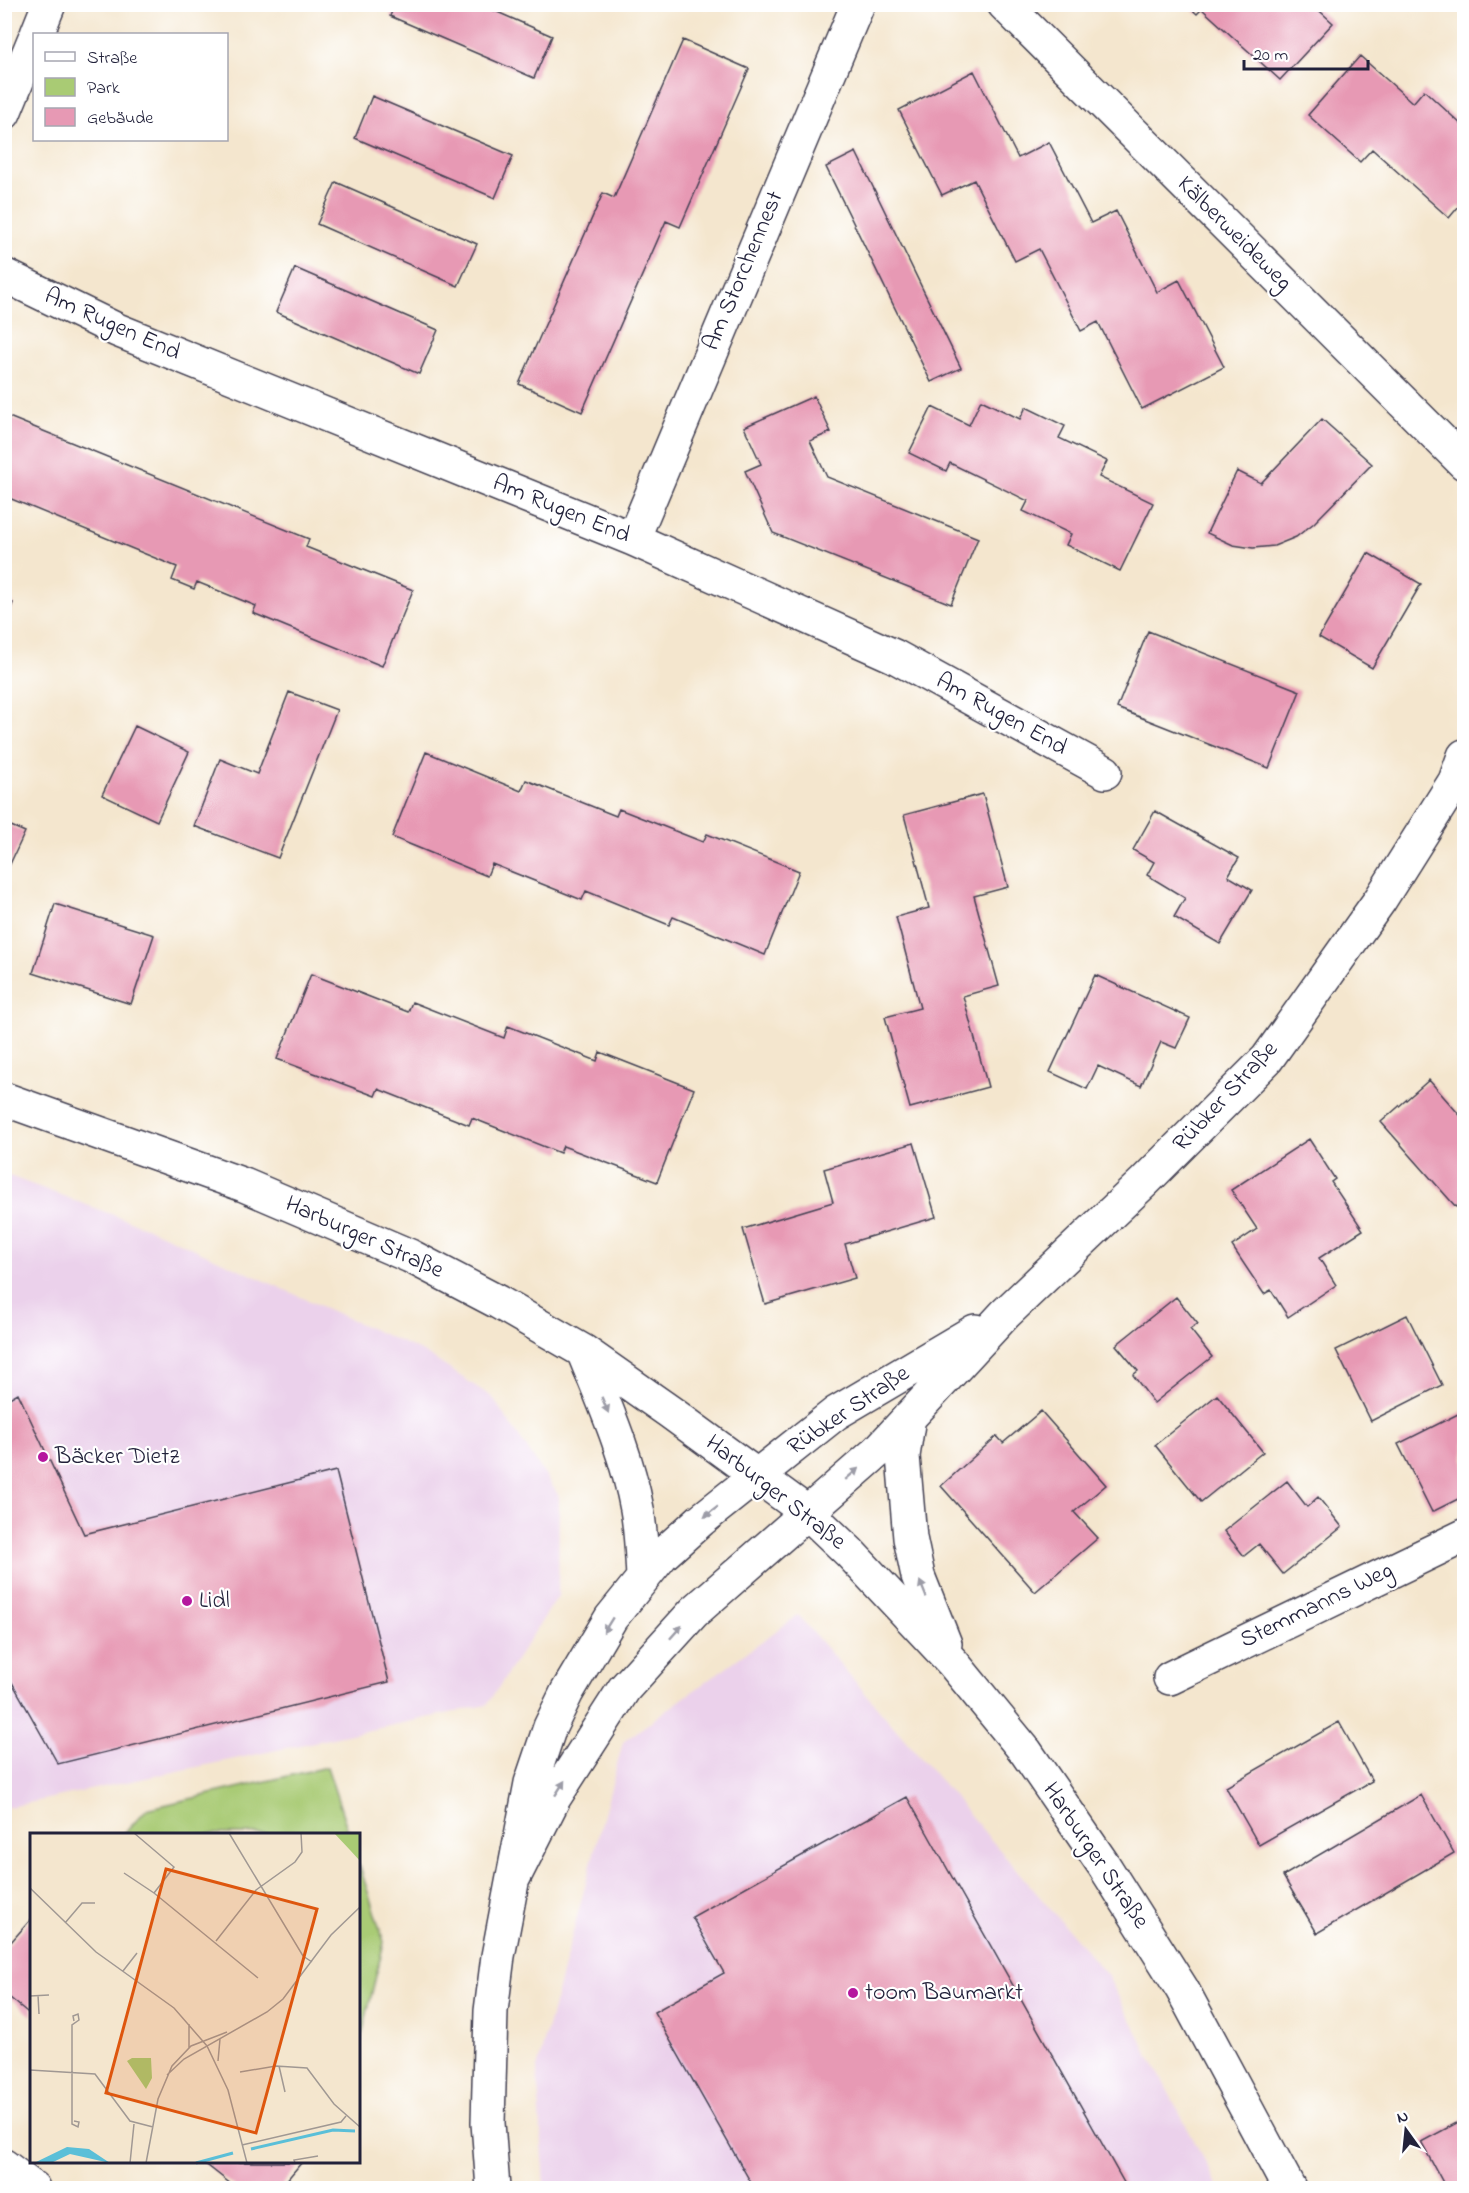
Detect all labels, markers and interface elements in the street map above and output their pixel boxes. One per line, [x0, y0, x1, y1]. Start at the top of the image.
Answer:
legend [33, 33, 228, 141]
scale bar [1244, 33, 1368, 71]
text: 20 m [1253, 43, 1288, 69]
text: Straße [87, 46, 138, 72]
text: Park [87, 76, 120, 102]
text: Gebäude [87, 106, 154, 132]
street label: Kälberweideweg [1168, 168, 1300, 300]
street label: Am Storchennest [695, 186, 793, 356]
street label: Am Rugen End [38, 279, 186, 371]
street label: Am Rugen End [487, 467, 636, 554]
street label: Am Rugen End [929, 664, 1074, 766]
street label: Rübker Straße [1165, 1033, 1287, 1160]
street label: Harburger Straße [279, 1187, 449, 1289]
street label: Rübker Straße [781, 1357, 917, 1465]
one-way arrow [600, 1397, 610, 1415]
street label: Harburger Straße [697, 1427, 853, 1559]
place label: Bäcker Dietz [54, 1440, 180, 1475]
marker: Bäcker Dietz [36, 1450, 50, 1464]
one-way arrow [844, 1468, 859, 1481]
one-way arrow [703, 1505, 719, 1518]
street label: Stemmanns Weg [1235, 1554, 1399, 1658]
one-way arrow [918, 1579, 928, 1597]
place label: Lidl [199, 1584, 230, 1619]
marker: Lidl [180, 1594, 194, 1608]
one-way arrow [602, 1617, 613, 1633]
one-way arrow [669, 1625, 682, 1640]
street label: Harburger Straße [1033, 1776, 1157, 1937]
one-way arrow [555, 1780, 566, 1796]
inset map [30, 1833, 360, 2163]
place label: toom Baumarkt [865, 1976, 1023, 2011]
marker: toom Baumarkt [846, 1986, 860, 2000]
north arrow [1376, 2100, 1436, 2160]
text: N [1394, 2104, 1411, 2130]

